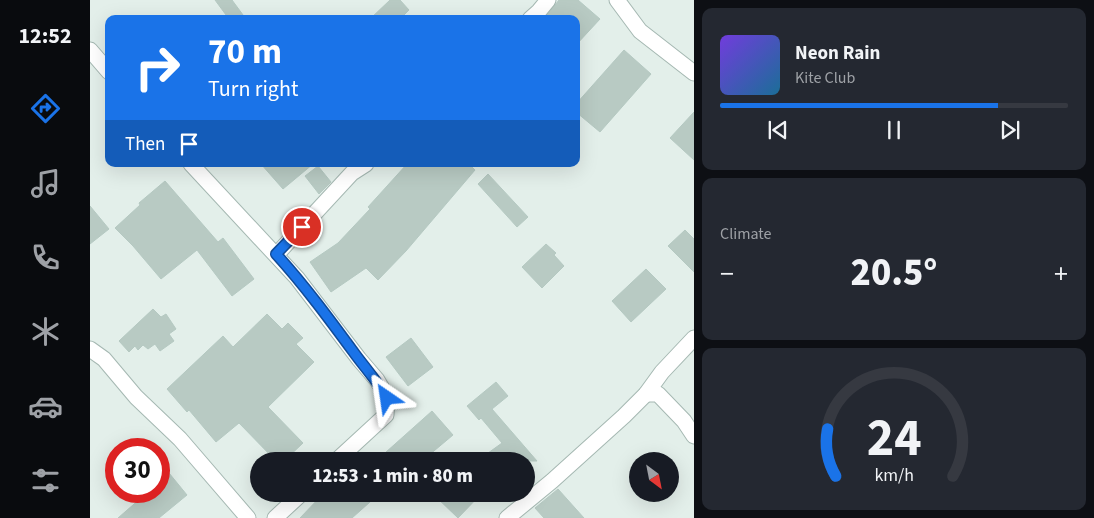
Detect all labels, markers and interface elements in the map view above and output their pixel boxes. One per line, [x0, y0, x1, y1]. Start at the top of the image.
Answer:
text: 12:52 [18, 20, 72, 52]
text: 70 m [208, 27, 282, 77]
icon: right [125, 35, 190, 100]
text: Neon Rain [795, 40, 880, 67]
text: Kite Club [795, 67, 855, 89]
text: Turn right [208, 73, 298, 105]
icon: directions [28, 91, 63, 126]
icon: previous [764, 116, 792, 144]
icon: pause [880, 116, 908, 144]
icon: next [996, 116, 1024, 144]
icon: arrive [175, 130, 203, 158]
text: Then [125, 131, 165, 158]
icon: music [28, 166, 63, 201]
pin [281, 206, 323, 248]
icon: arrive [288, 213, 316, 241]
text: Climate [720, 223, 771, 245]
icon: phone [28, 240, 63, 275]
text: 20.5° [851, 246, 937, 300]
text: − [720, 254, 734, 294]
text: + [1054, 254, 1068, 294]
icon: climate [28, 314, 63, 349]
position arrow [360, 371, 412, 423]
icon: car [28, 389, 63, 424]
text: 24 [867, 402, 921, 476]
speed limit sign: 30 [105, 438, 170, 503]
north arrow [629, 452, 679, 502]
map controls [629, 452, 679, 502]
icon: filters [28, 463, 63, 498]
text: 12:53 · 1 min · 80 m [312, 463, 473, 490]
text: km/h [874, 463, 914, 488]

